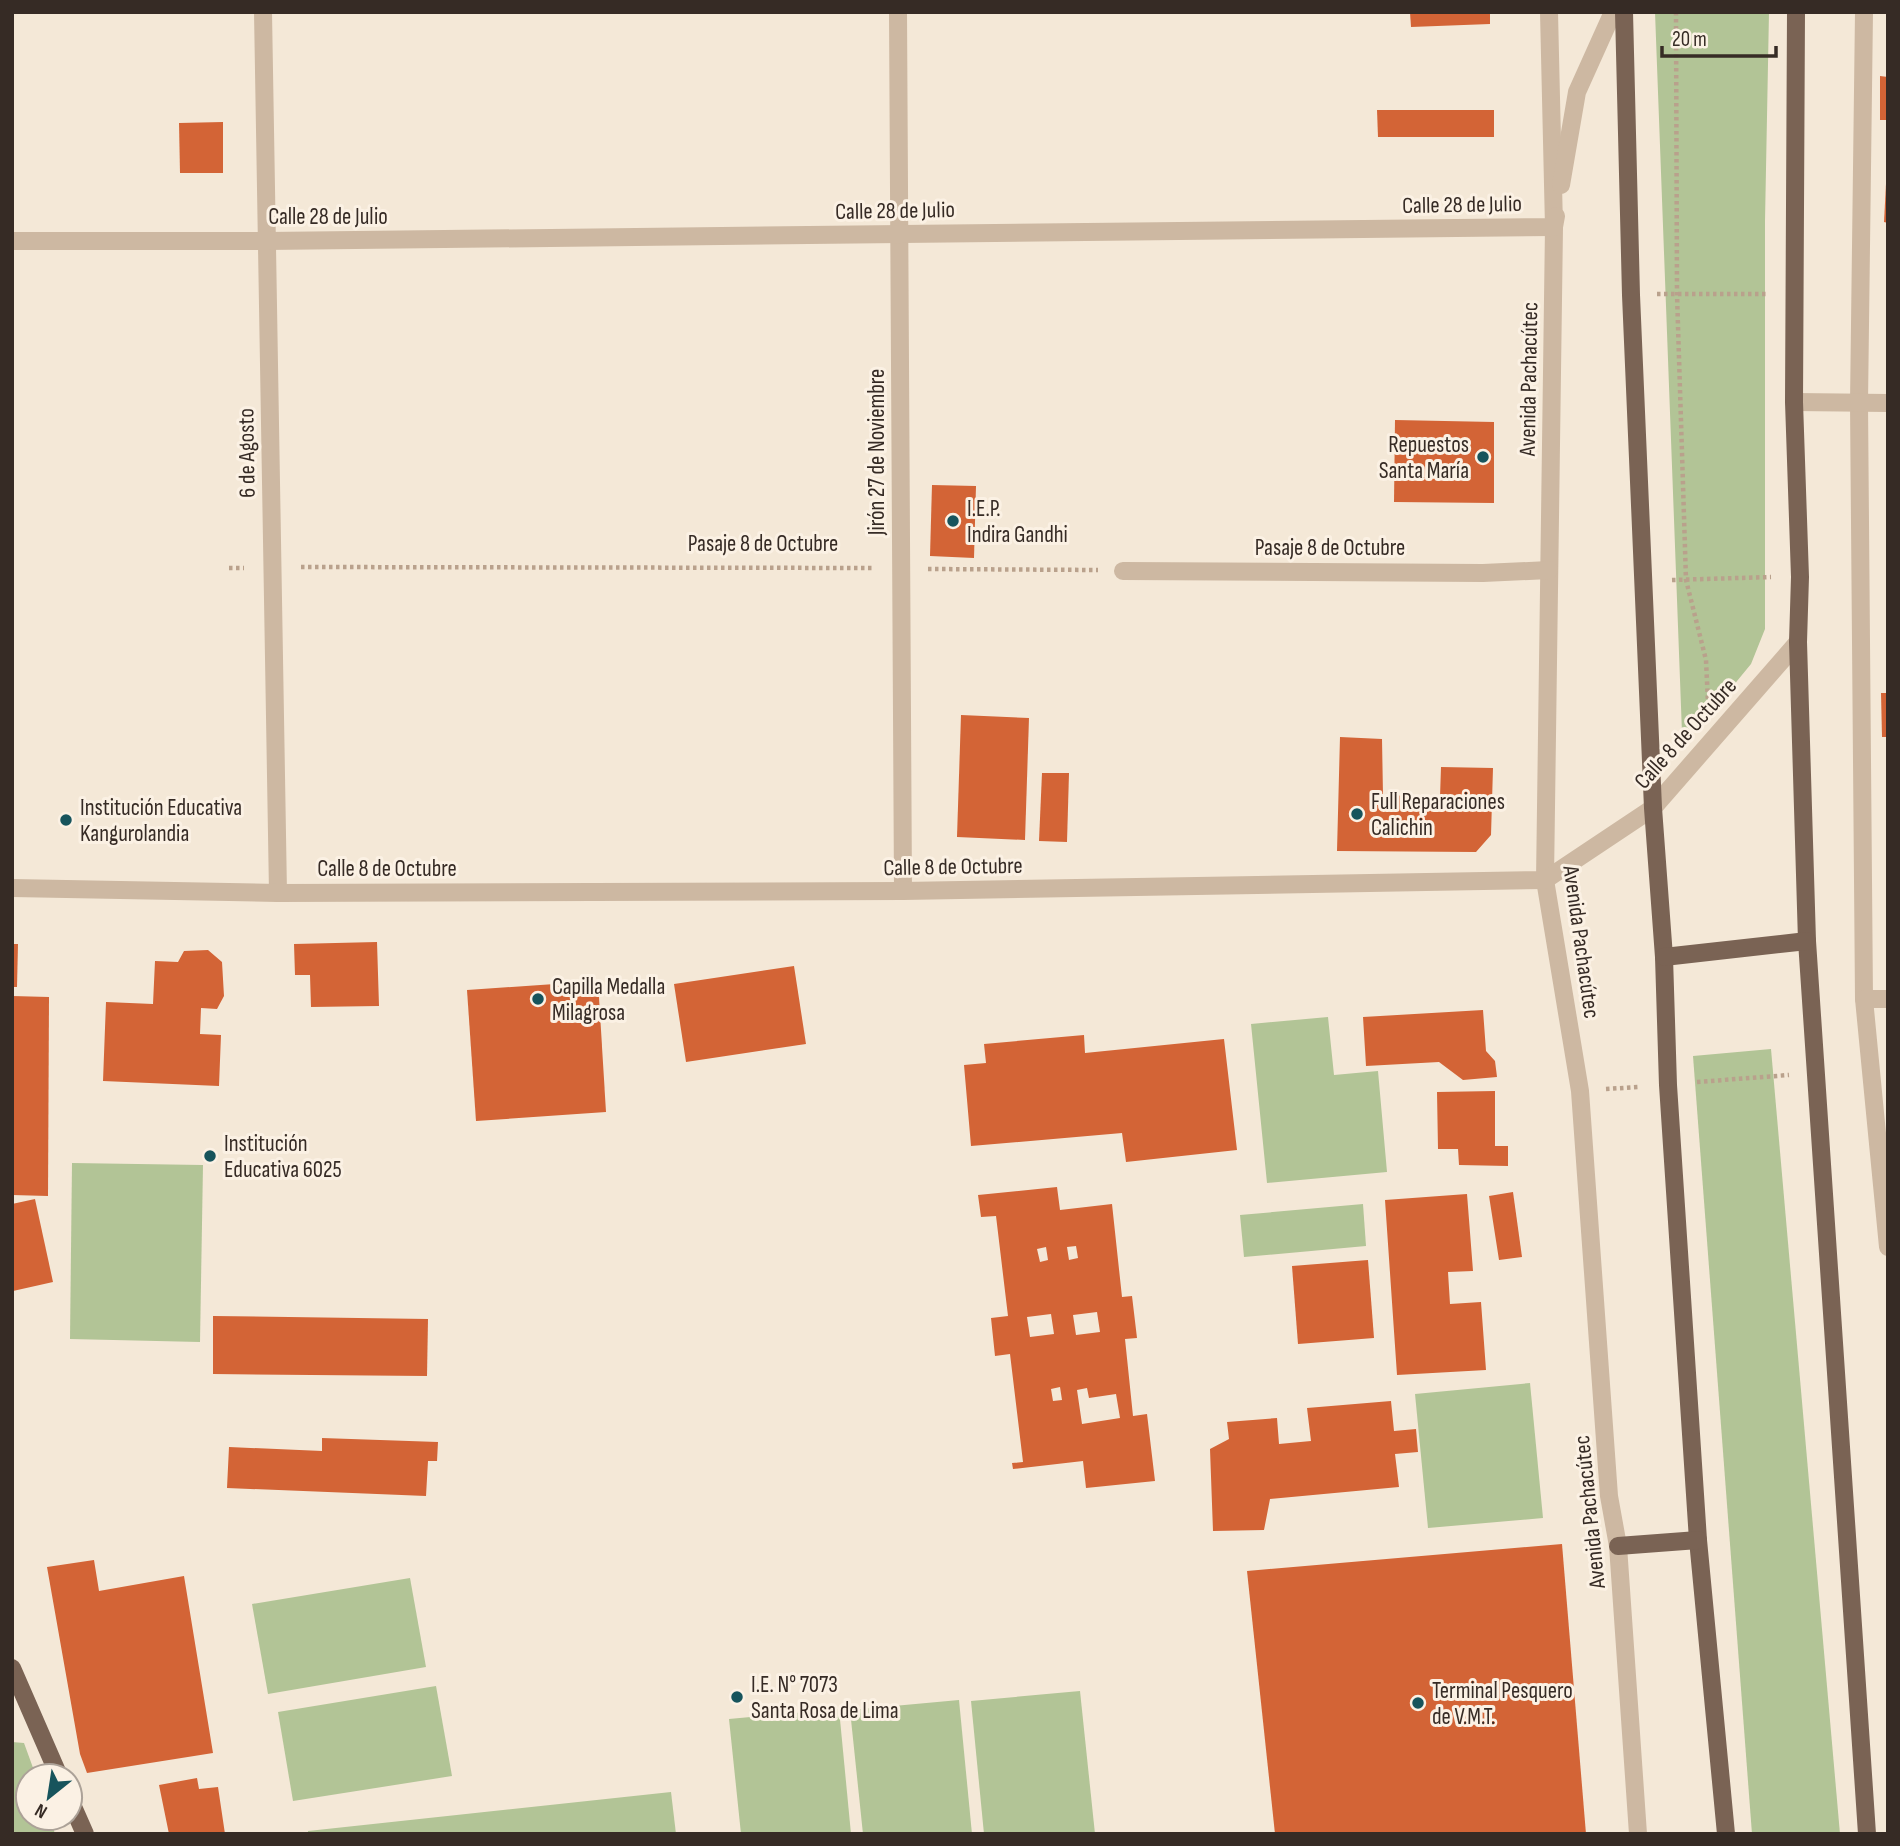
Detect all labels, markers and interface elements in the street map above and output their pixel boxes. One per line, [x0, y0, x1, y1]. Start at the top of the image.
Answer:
scale bar [1662, 14, 1776, 58]
text: 20 m [1672, 27, 1707, 52]
street label: Calle 28 de Julio [1402, 190, 1522, 220]
street label: Calle 28 de Julio [835, 196, 955, 226]
street label: Calle 28 de Julio [268, 203, 388, 231]
street label: Avenida Pachacútec [1514, 302, 1544, 457]
street label: Jirón 27 de Noviembre [863, 369, 891, 536]
street label: 6 de Agosto [232, 408, 262, 498]
place label: Repuestos Santa María [1379, 431, 1469, 485]
marker: Repuestos Santa María [1475, 449, 1491, 465]
place label: I.E.P. Indira Gandhi [967, 495, 1068, 549]
marker: I.E.P. Indira Gandhi [945, 513, 961, 529]
street label: Pasaje 8 de Octubre [688, 530, 838, 558]
street label: Pasaje 8 de Octubre [1255, 534, 1405, 562]
street label: Calle 8 de Octubre [1629, 673, 1743, 795]
place label: Full Reparaciones Calichin [1371, 788, 1505, 842]
place label: Institución Educativa Kangurolandia [80, 794, 242, 848]
marker: Full Reparaciones Calichin [1349, 806, 1365, 822]
marker: Institución Educativa Kangurolandia [58, 812, 74, 828]
street label: Calle 8 de Octubre [883, 852, 1023, 882]
street label: Calle 8 de Octubre [317, 855, 457, 883]
street label: Avenida Pachacútec [1556, 863, 1606, 1020]
place label: Capilla Medalla Milagrosa [552, 973, 665, 1027]
marker: Capilla Medalla Milagrosa [530, 991, 546, 1007]
place label: Institución Educativa 6025 [224, 1130, 342, 1184]
marker: Institución Educativa 6025 [202, 1148, 218, 1164]
street label: Avenida Pachacútec [1568, 1434, 1612, 1591]
place label: I.E. N° 7073 Santa Rosa de Lima [751, 1671, 899, 1725]
place label: Terminal Pesquero de V.M.T. [1432, 1677, 1573, 1731]
marker: I.E. N° 7073 Santa Rosa de Lima [729, 1689, 745, 1705]
marker: Terminal Pesquero de V.M.T. [1410, 1695, 1426, 1711]
north arrow [14, 1762, 84, 1832]
text: N [31, 1798, 51, 1823]

